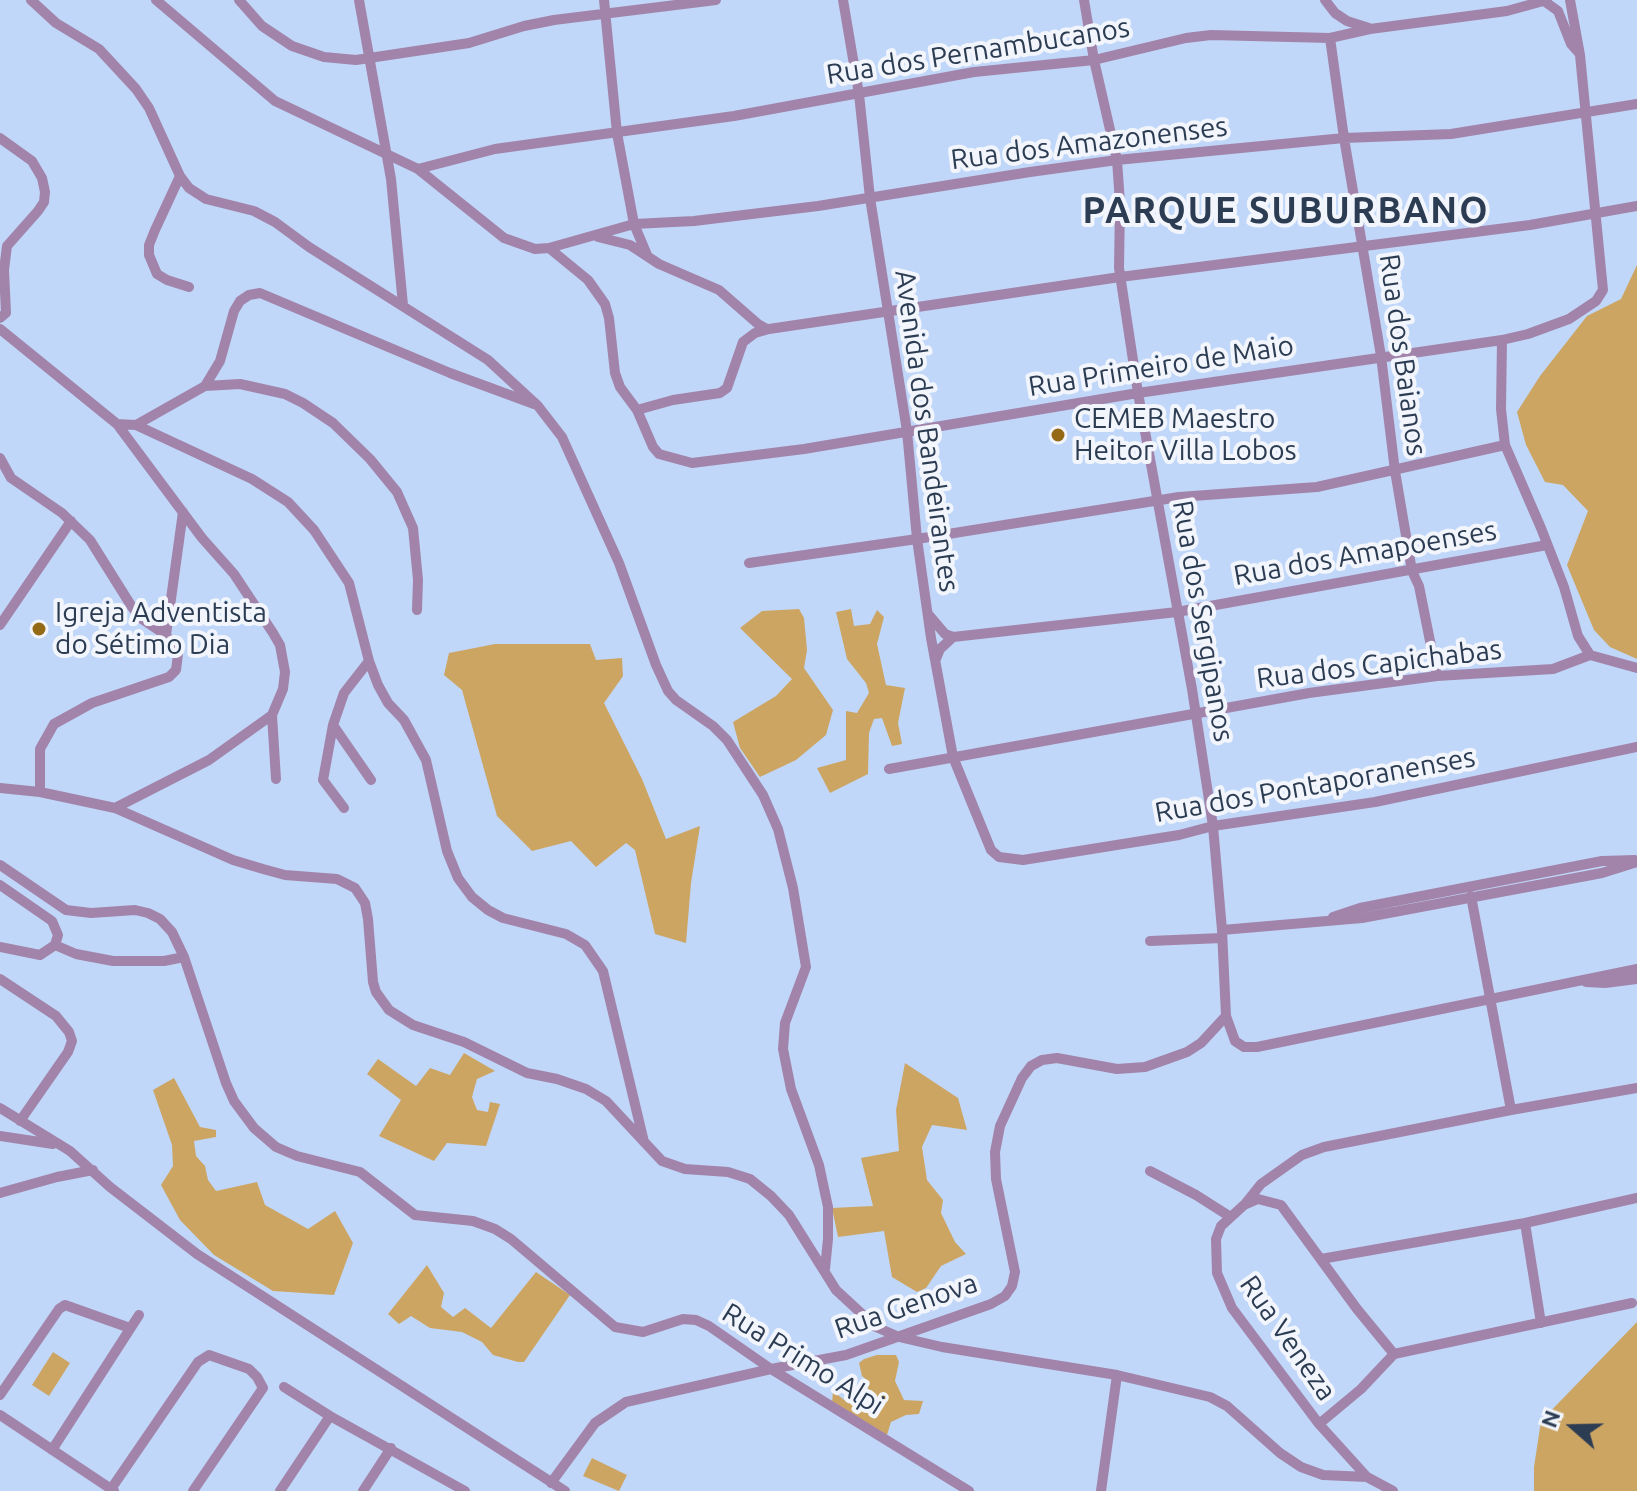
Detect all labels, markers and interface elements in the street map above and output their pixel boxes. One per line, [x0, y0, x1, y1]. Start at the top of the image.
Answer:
street label: Rua dos Pernambucanos [824, 10, 1132, 92]
street label: Rua dos Amazonenses [949, 109, 1229, 177]
district label: PARQUE SUBURBANO [1083, 189, 1489, 233]
street label: Rua dos Baianos [1372, 252, 1434, 458]
street label: Avenida dos Bandeirantes [888, 268, 966, 594]
street label: Rua Primeiro de Maio [1026, 328, 1296, 404]
place label: CEMEB Maestro Heitor Villa Lobos [1074, 402, 1297, 468]
marker: CEMEB Maestro Heitor Villa Lobos [1049, 426, 1067, 444]
street label: Rua dos Sergipanos [1165, 498, 1241, 744]
street label: Rua dos Amapoenses [1231, 513, 1499, 593]
place label: Igreja Adventista do Sétimo Dia [55, 596, 267, 662]
marker: Igreja Adventista do Sétimo Dia [30, 620, 48, 638]
street label: Rua dos Capichabas [1255, 632, 1503, 696]
street label: Rua dos Pontaporanenses [1152, 740, 1478, 830]
street label: Rua Genova [830, 1266, 982, 1346]
street label: Rua Veneza [1233, 1269, 1343, 1407]
street label: Rua Primo Alpi [716, 1296, 890, 1422]
north arrow [1533, 1387, 1613, 1467]
text: N [1535, 1407, 1565, 1431]

